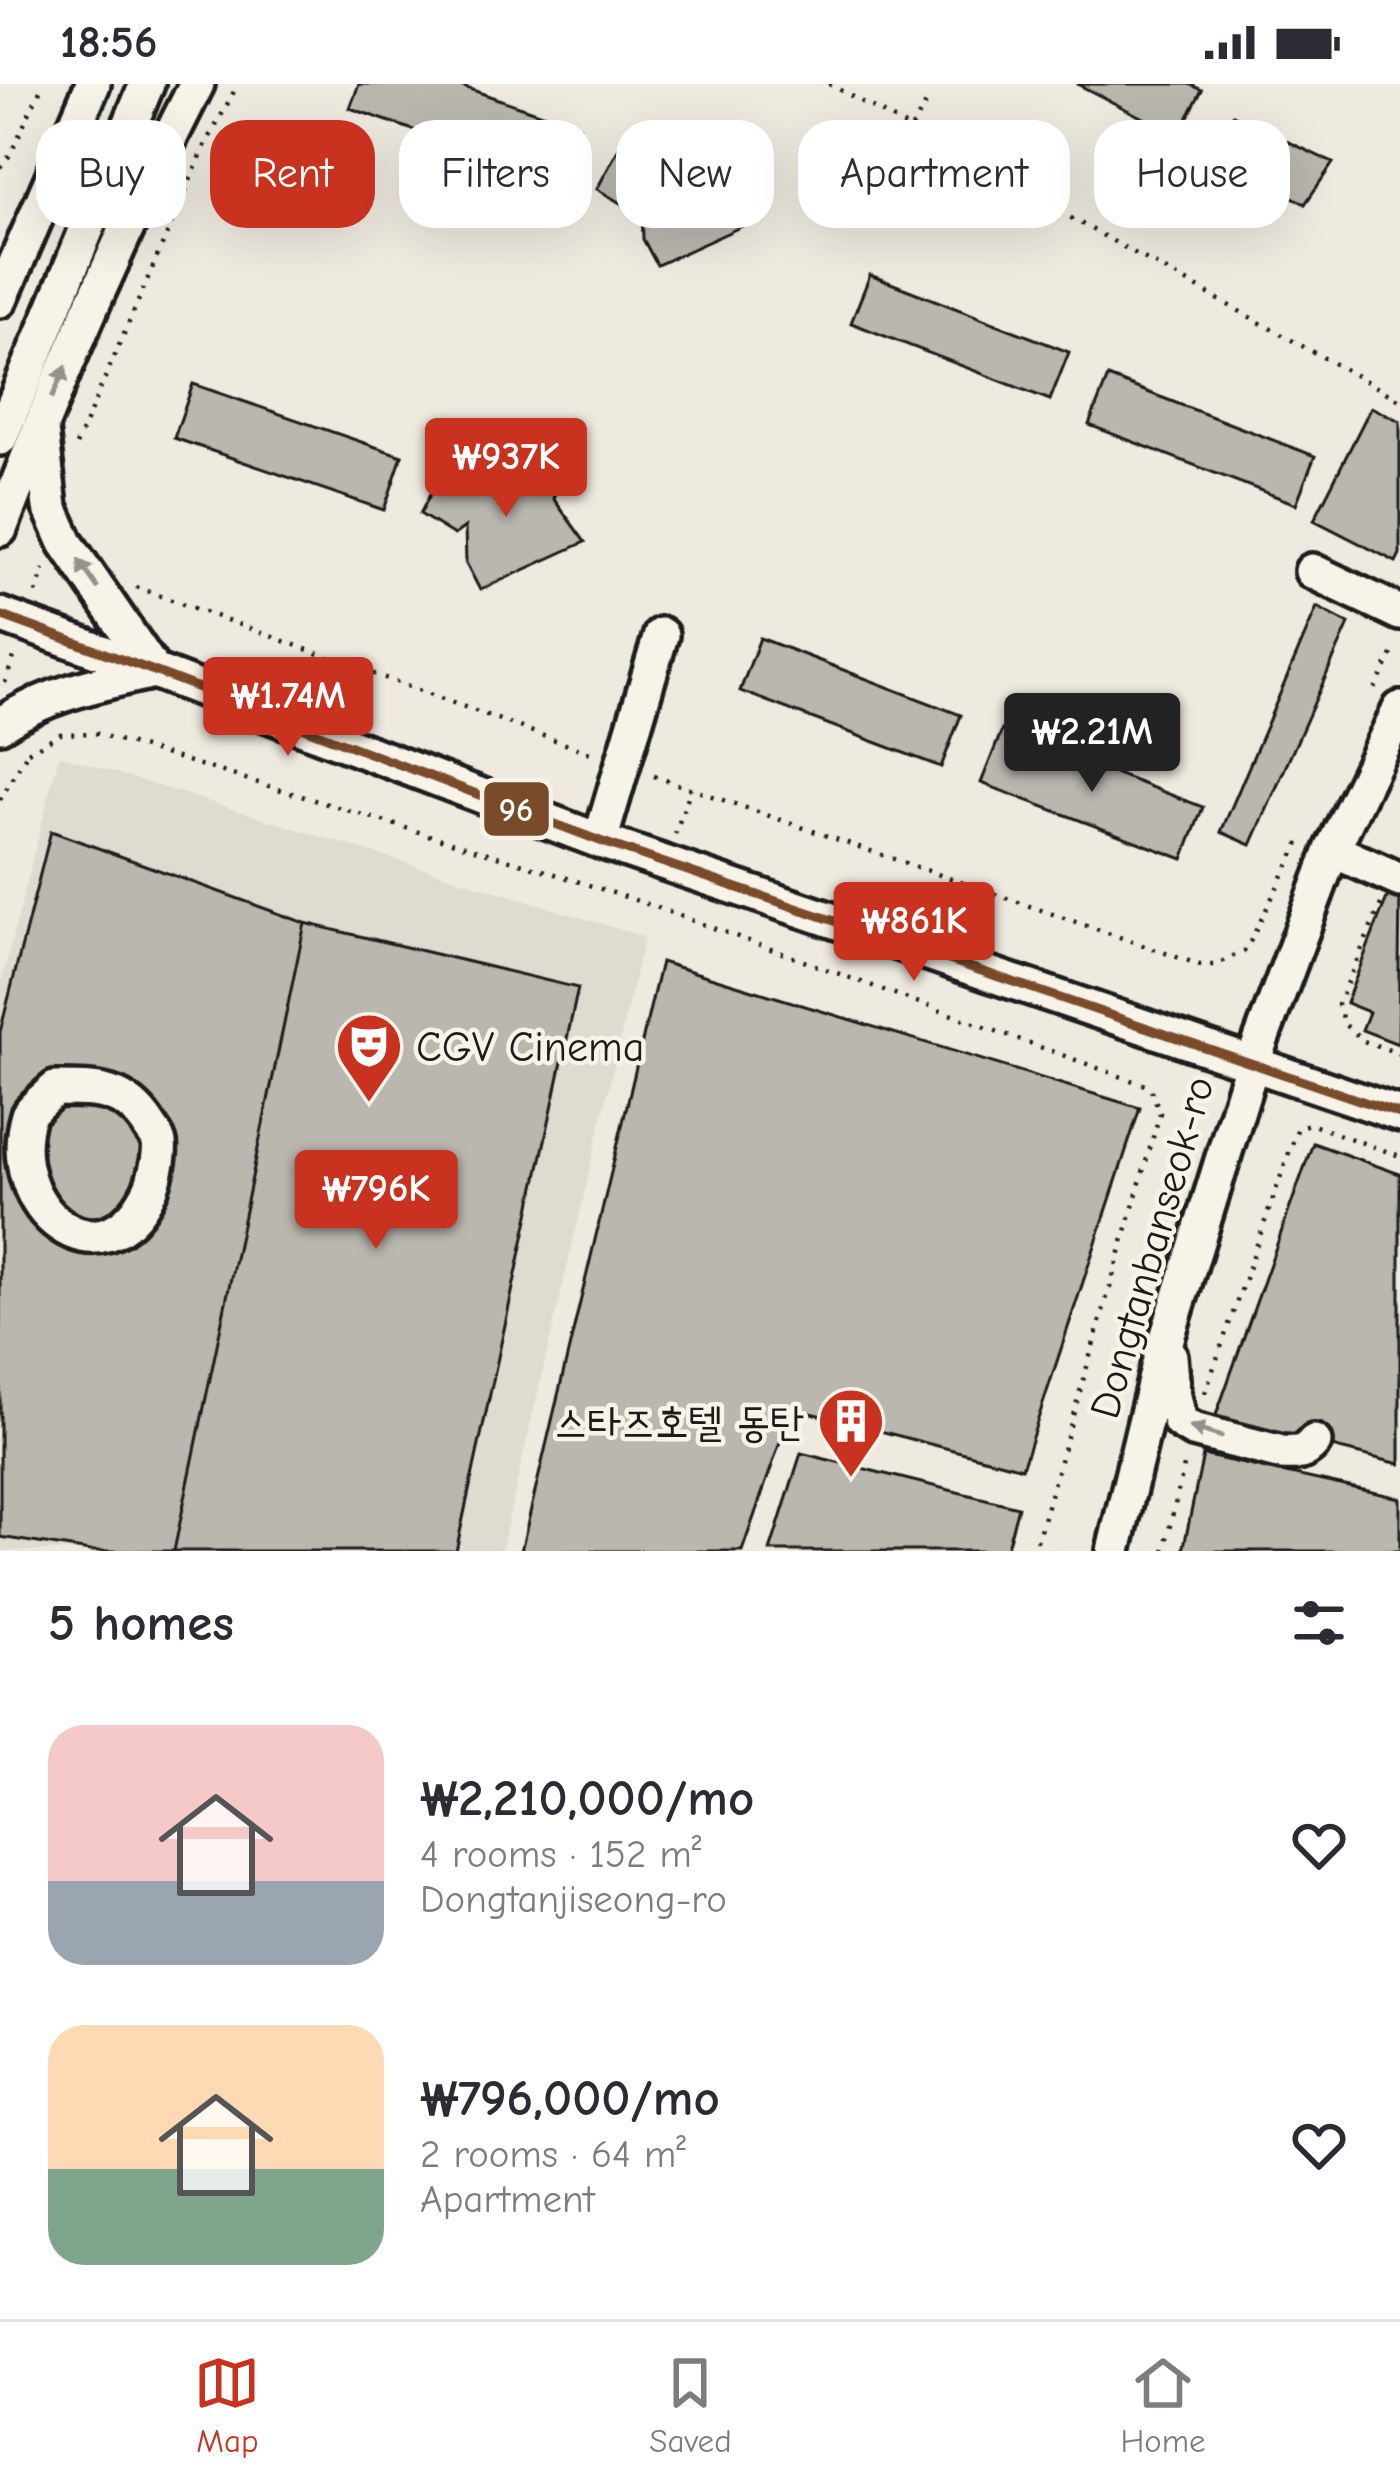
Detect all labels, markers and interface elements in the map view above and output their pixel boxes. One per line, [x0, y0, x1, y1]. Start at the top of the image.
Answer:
text: 18:56 [60, 16, 157, 68]
chip: Buy [36, 120, 186, 228]
chip: Rent [210, 120, 375, 228]
chip: Filters [399, 120, 592, 228]
chip: New [616, 120, 774, 228]
chip: Apartment [798, 120, 1070, 228]
chip: House [1094, 120, 1290, 228]
one-way arrow [50, 364, 70, 399]
pin: ₩937K [422, 418, 590, 520]
text: ₩937K [452, 434, 560, 479]
one-way arrow [77, 558, 100, 590]
pin: ₩1.74M [190, 657, 386, 759]
text: ₩1.74M [230, 673, 346, 718]
pin: ₩2.21M [994, 693, 1190, 795]
text: ₩2.21M [1031, 709, 1153, 754]
line badge: 96 [482, 780, 551, 838]
text: 96 [499, 791, 533, 829]
pin: ₩861K [830, 882, 998, 984]
text: ₩861K [861, 898, 967, 943]
theatre icon: CGV Cinema [334, 1011, 404, 1105]
place label: CGV Cinema [416, 1023, 644, 1072]
street label: Dongtanbanseok-ro [1080, 1071, 1225, 1424]
pin: ₩796K [292, 1150, 460, 1252]
text: ₩796K [322, 1166, 430, 1211]
building icon: 스타즈호텔 동탄 [816, 1386, 886, 1480]
place label: 스타즈호텔 동탄 [553, 1398, 804, 1447]
one-way arrow [1187, 1422, 1224, 1440]
icon: filters [1286, 1590, 1352, 1656]
text: 5 homes [48, 1594, 234, 1653]
text: ₩2,210,000/mo [420, 1769, 754, 1828]
icon: home [144, 1773, 288, 1917]
icon: heart [1286, 1812, 1352, 1878]
text: 4 rooms · 152 m² [420, 1832, 701, 1877]
text: Dongtanjiseong-ro [420, 1877, 727, 1922]
text: ₩796,000/mo [420, 2069, 720, 2128]
icon: home [144, 2073, 288, 2217]
icon: heart [1286, 2112, 1352, 2178]
text: 2 rooms · 64 m² [420, 2132, 686, 2177]
text: Apartment [420, 2177, 595, 2222]
tab: Map [194, 2350, 260, 2460]
tab: Saved [649, 2350, 732, 2460]
tab: Home [1120, 2350, 1206, 2460]

